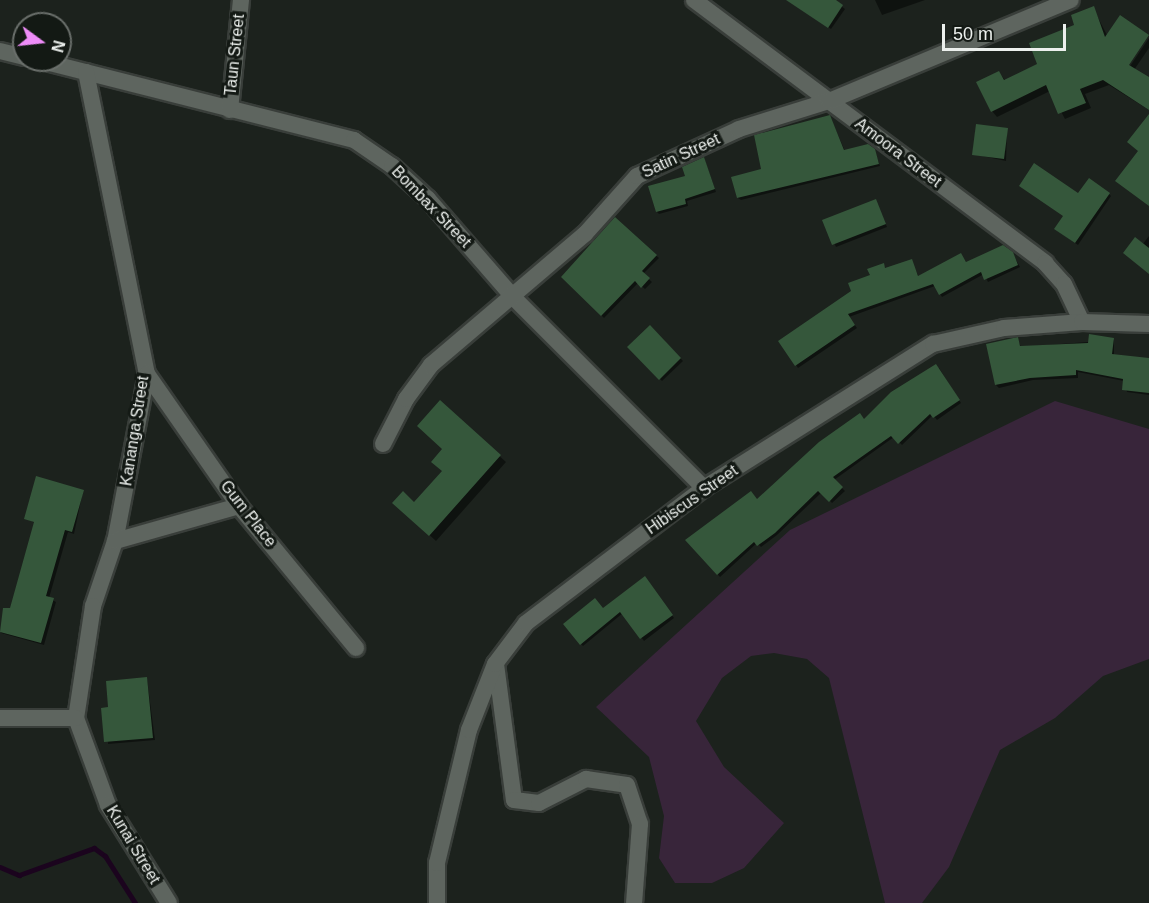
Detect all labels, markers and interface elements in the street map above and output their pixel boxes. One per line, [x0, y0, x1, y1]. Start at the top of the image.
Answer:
north arrow [12, 12, 72, 72]
scale bar [945, 12, 1070, 50]
street label: Taun Street [221, 13, 249, 97]
text: 50 m [953, 24, 993, 44]
text: N [48, 38, 68, 54]
street label: Amoora Street [851, 114, 945, 192]
street label: Satin Street [639, 130, 723, 182]
street label: Bombax Street [387, 162, 475, 252]
street label: Kananga Street [117, 375, 153, 487]
street label: Hibiscus Street [642, 461, 742, 539]
street label: Gum Place [216, 477, 280, 551]
street label: Kunai Street [102, 802, 164, 888]

